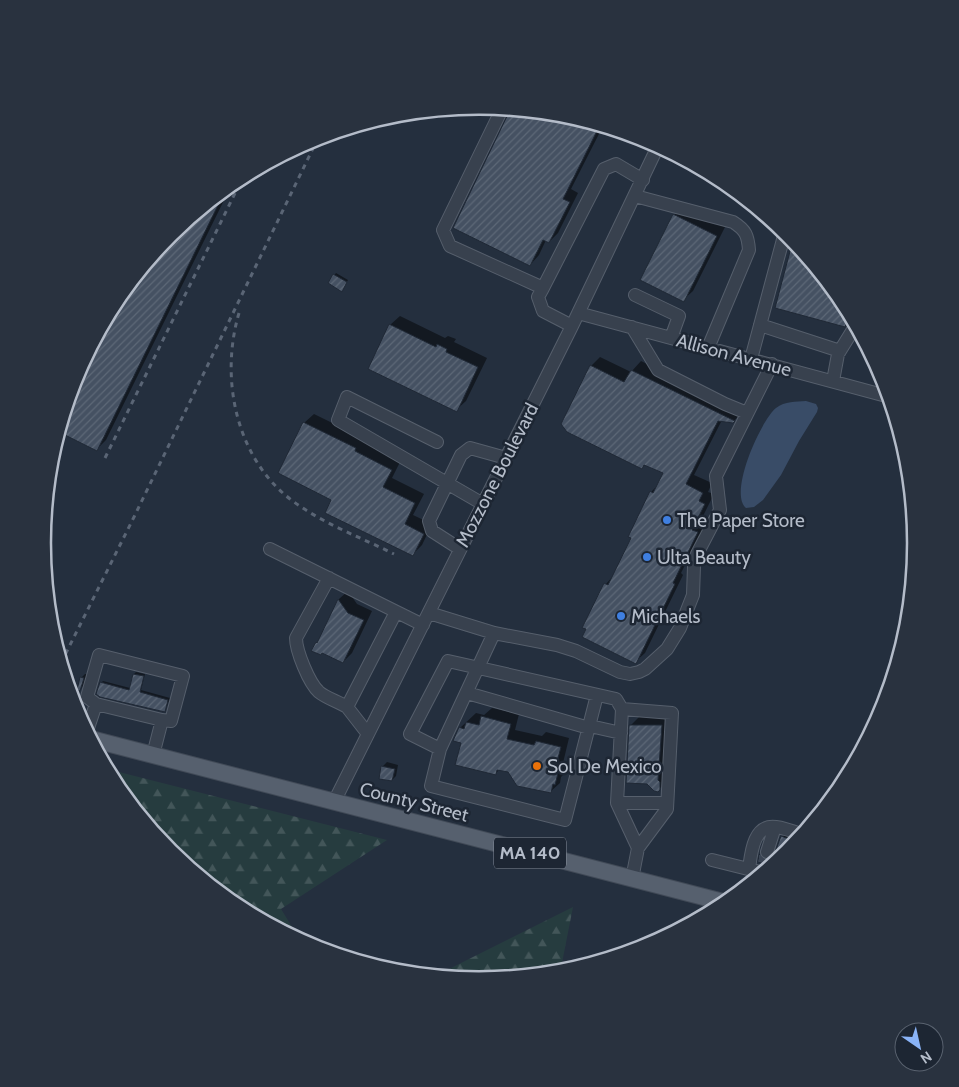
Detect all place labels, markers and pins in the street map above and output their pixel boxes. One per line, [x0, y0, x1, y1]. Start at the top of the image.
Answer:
place label: The Paper Store [677, 509, 805, 532]
marker: The Paper Store [661, 514, 673, 526]
place label: Ulta Beauty [657, 546, 751, 569]
marker: Ulta Beauty [641, 551, 653, 563]
place label: Michaels [631, 605, 701, 628]
marker: Michaels [615, 610, 627, 622]
place label: Sol De Mexico [547, 755, 662, 778]
marker: Sol De Mexico [531, 760, 543, 772]

